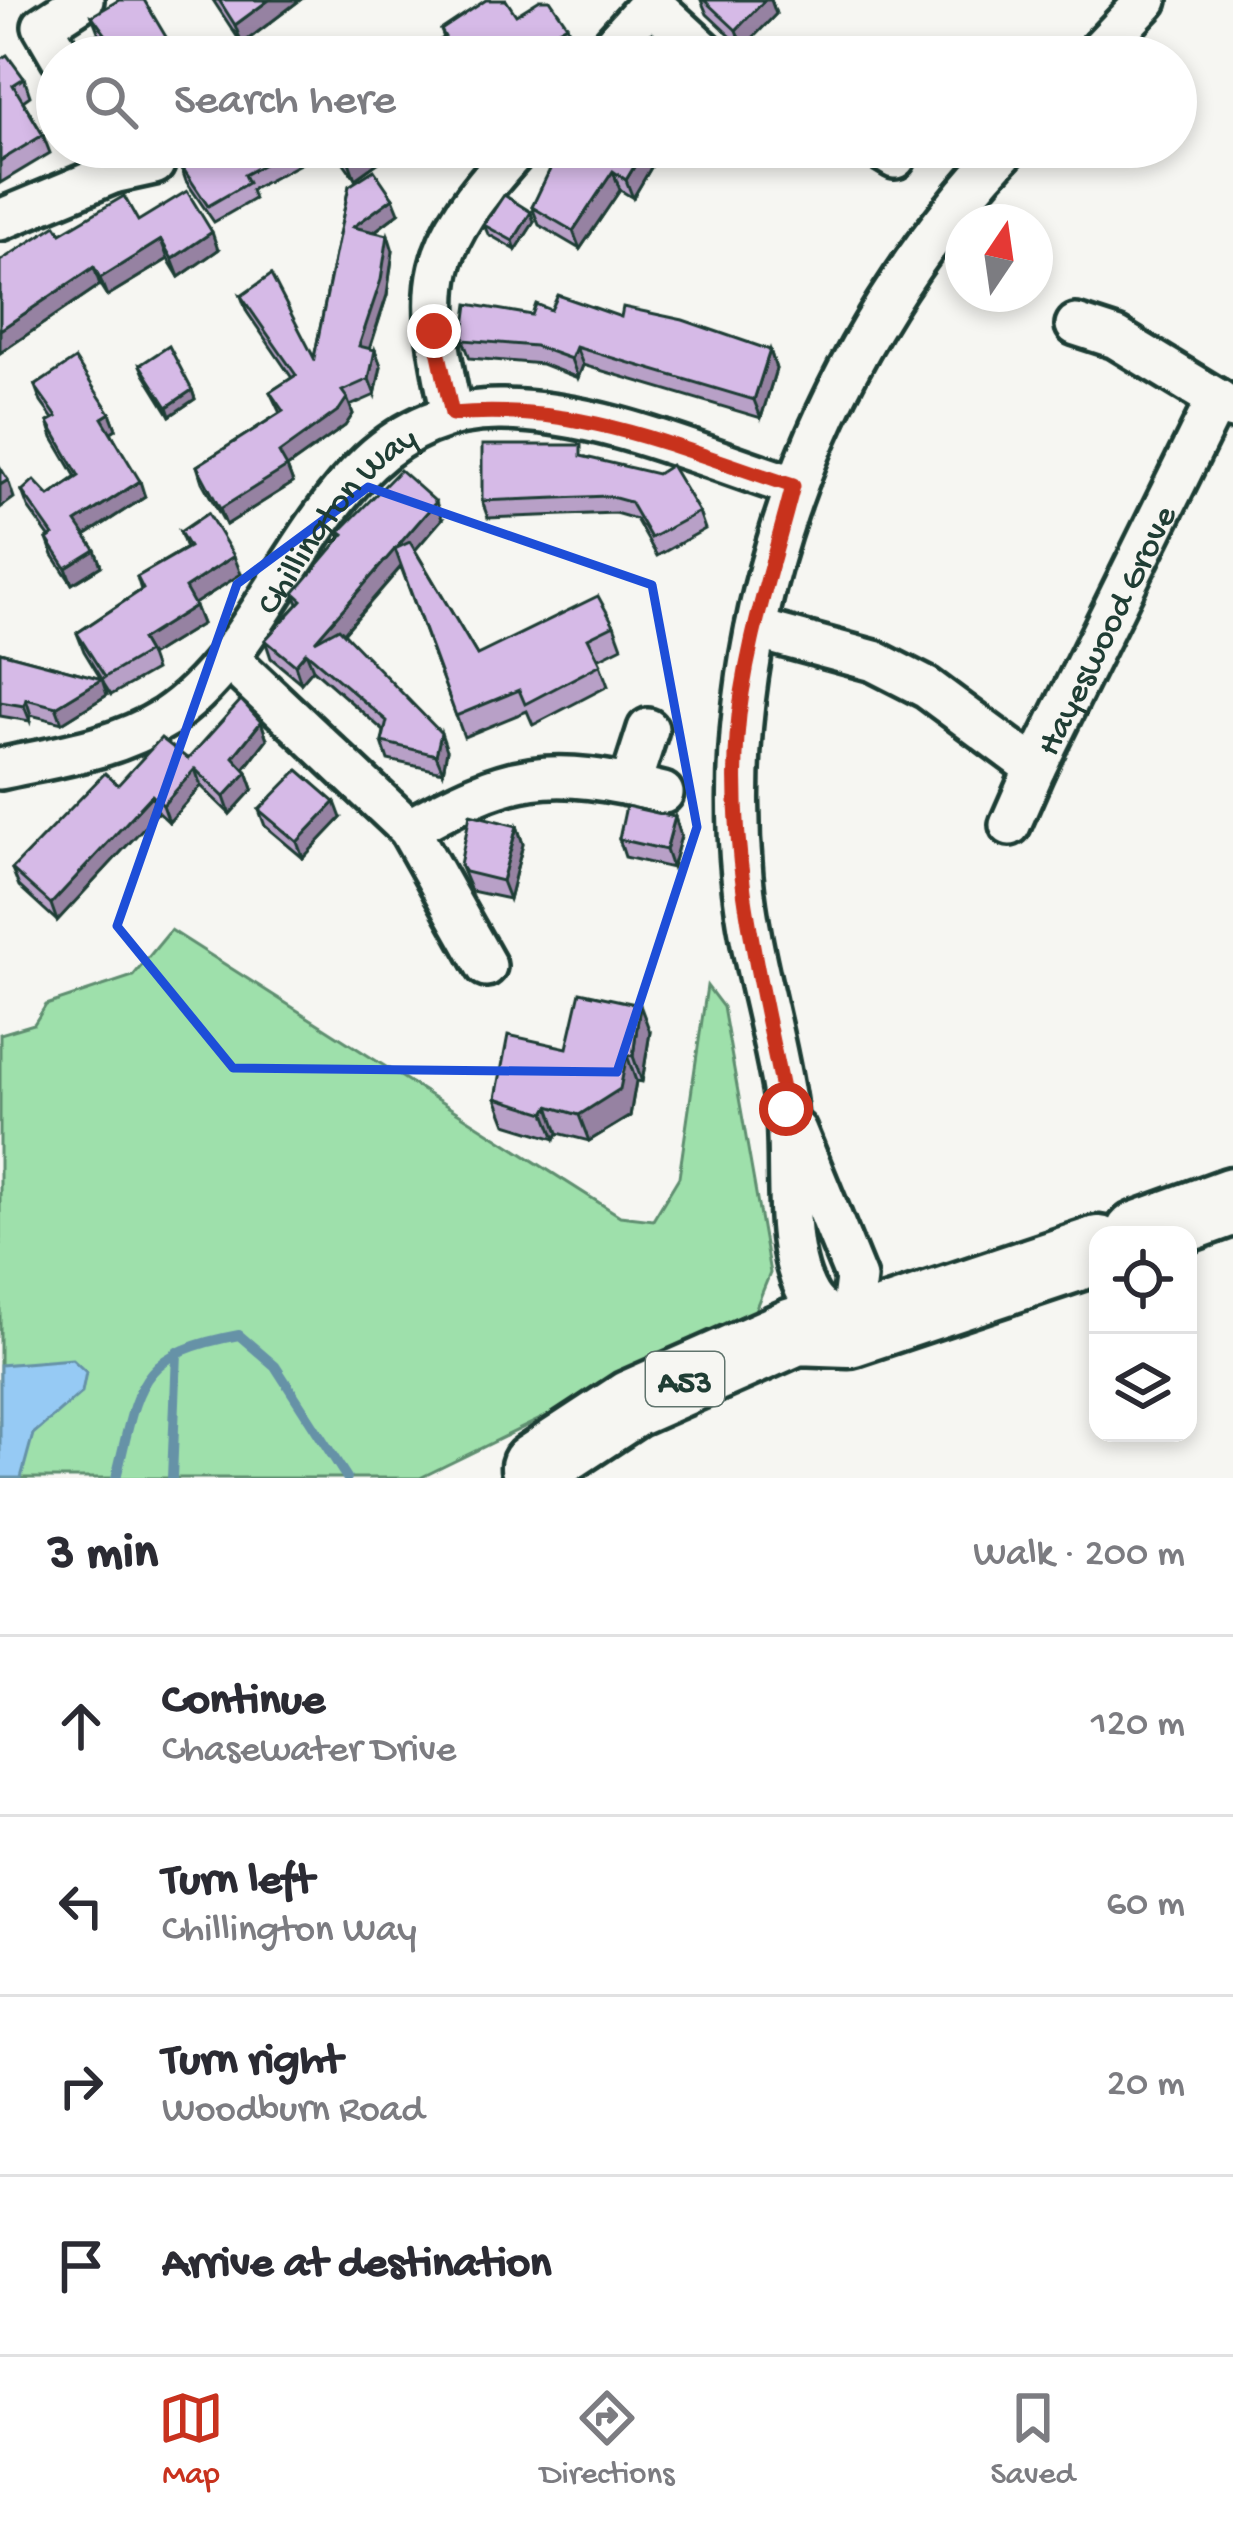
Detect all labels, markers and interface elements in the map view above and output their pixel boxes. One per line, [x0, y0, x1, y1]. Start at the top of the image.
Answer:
search box [36, 36, 1197, 168]
icon: search [78, 69, 144, 135]
text: Search here [174, 76, 396, 129]
north arrow [945, 204, 1053, 312]
route end [407, 304, 461, 358]
street label: Chillington Way [249, 418, 427, 624]
street label: Hayeswood Grove [1030, 499, 1189, 764]
route start [759, 1082, 813, 1136]
map controls [1089, 1226, 1197, 1442]
button: locate [1089, 1226, 1197, 1334]
button: layers [1089, 1334, 1197, 1442]
road number: A53 [646, 1352, 724, 1406]
text: 3 min [48, 1526, 158, 1586]
text: Walk · 200 m [973, 1533, 1185, 1579]
text: Continue [162, 1676, 325, 1729]
icon: ahead [48, 1693, 114, 1759]
text: 120 m [1091, 1703, 1185, 1749]
text: Chasewater Drive [162, 1729, 456, 1775]
text: Turn left [162, 1856, 314, 1909]
icon: left [48, 1873, 114, 1939]
text: 60 m [1106, 1883, 1185, 1929]
text: Chillington Way [162, 1909, 417, 1955]
text: Turn right [162, 2036, 342, 2089]
icon: right [48, 2053, 114, 2119]
text: 20 m [1107, 2063, 1185, 2109]
text: Woodburn Road [162, 2089, 424, 2135]
icon: arrive [48, 2233, 114, 2299]
text: Arrive at destination [162, 2239, 551, 2292]
tab: Map [158, 2385, 224, 2495]
tab: Directions [540, 2385, 674, 2495]
tab: Saved [990, 2385, 1075, 2495]

